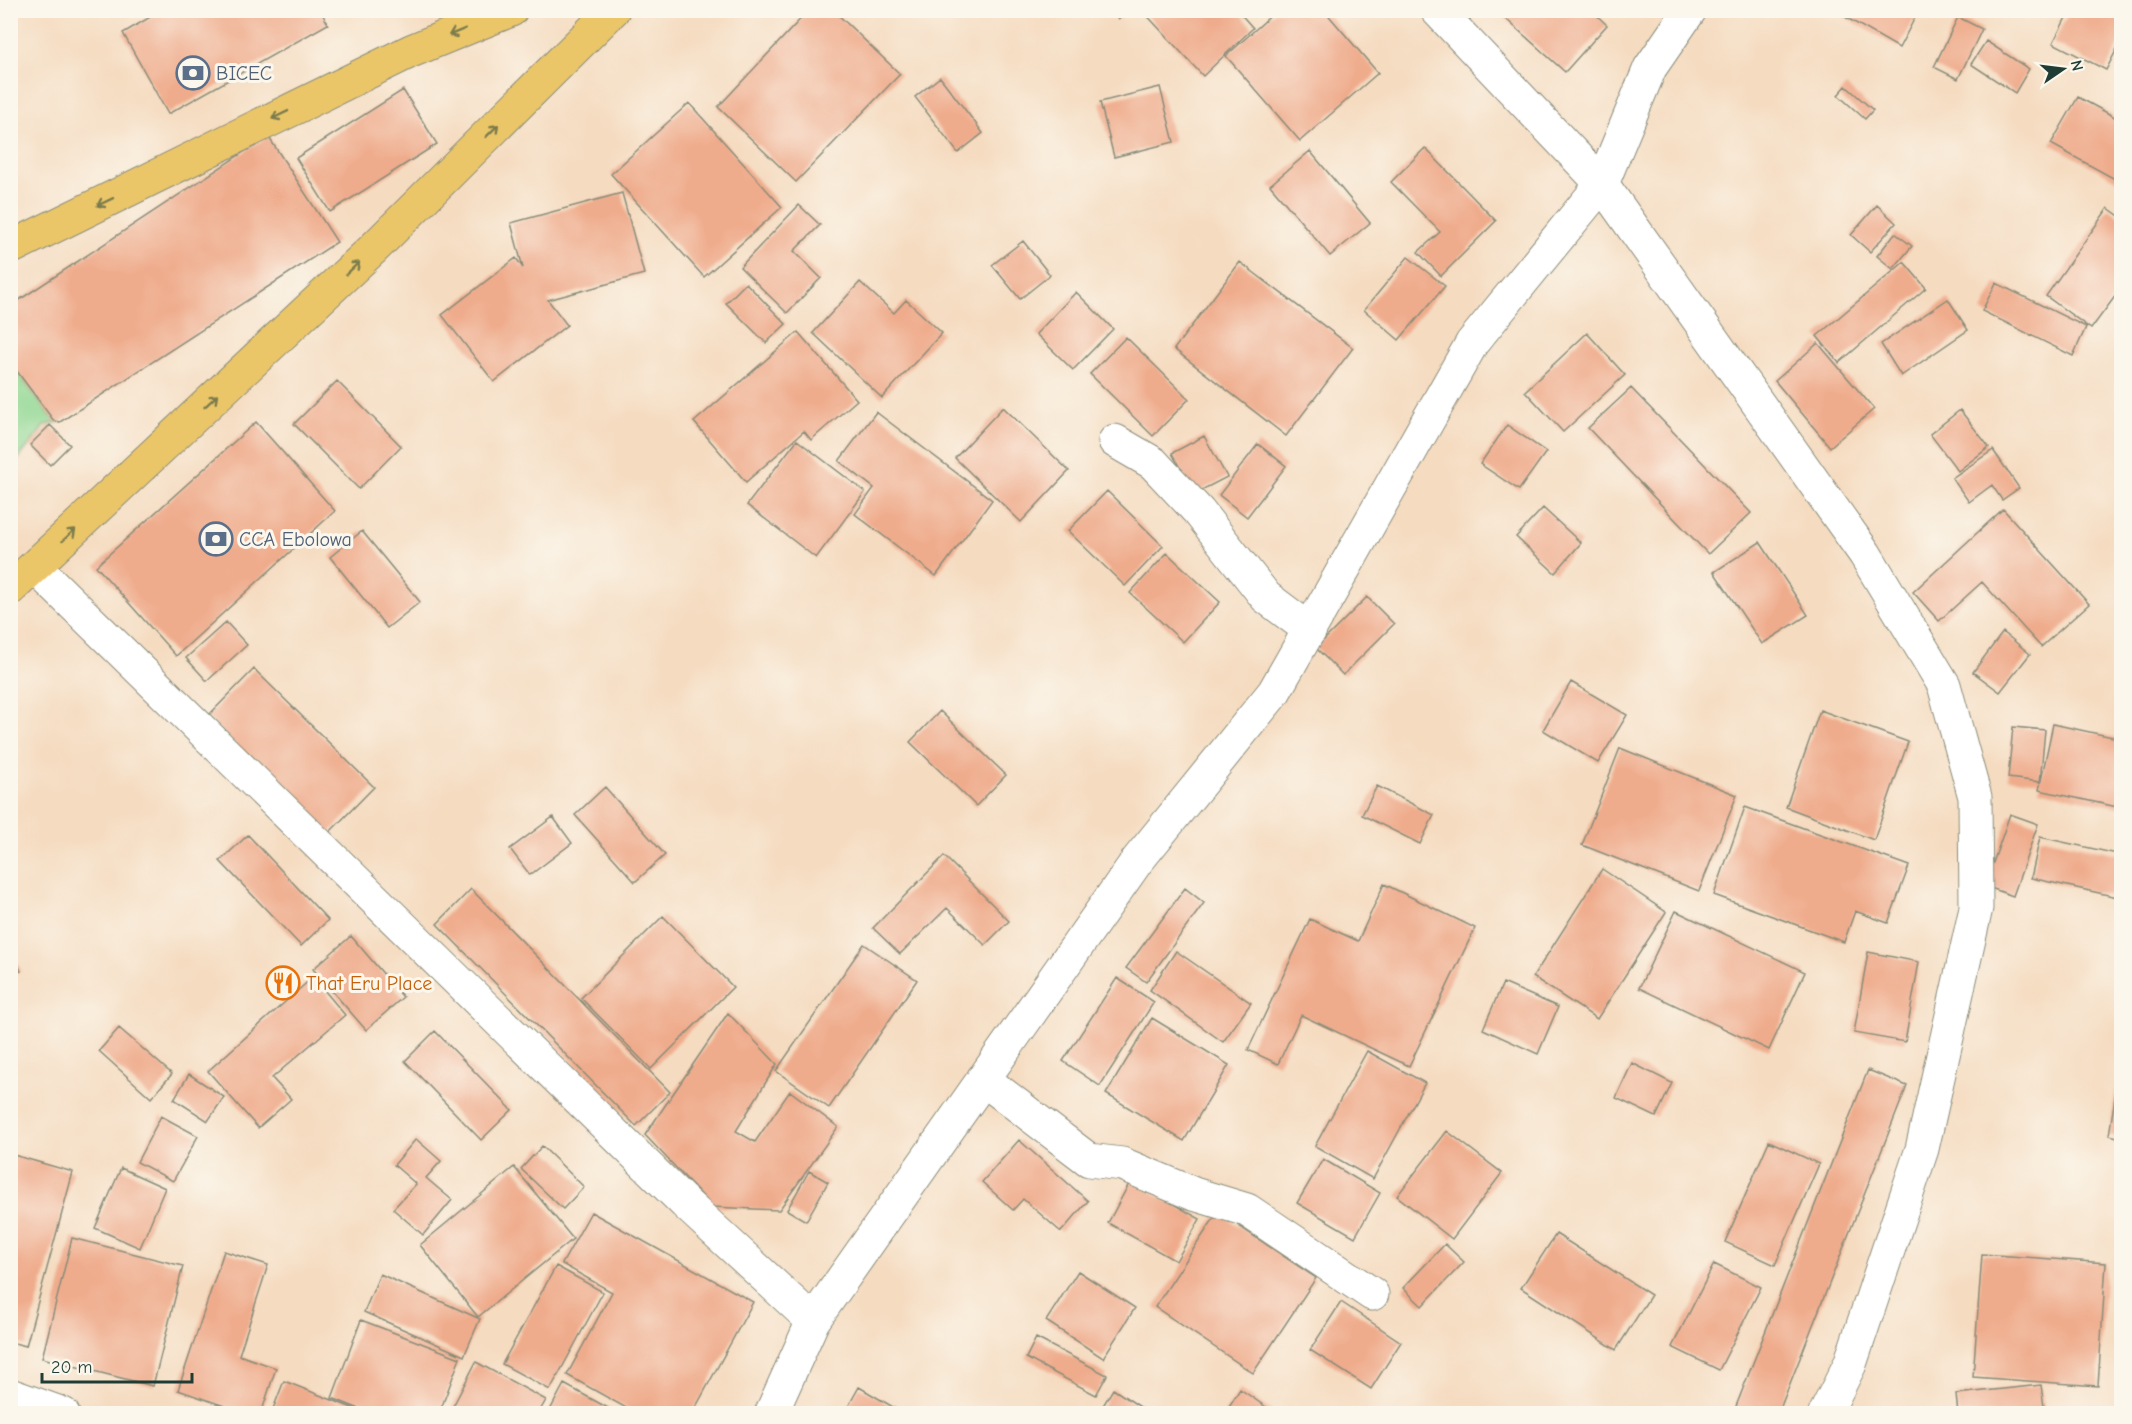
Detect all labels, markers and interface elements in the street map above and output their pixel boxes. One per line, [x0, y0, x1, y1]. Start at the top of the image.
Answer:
one-way arrow [448, 27, 466, 38]
north arrow [2033, 39, 2093, 99]
bank icon: BICEC [175, 55, 211, 91]
text: N [2067, 58, 2087, 73]
place label: BICEC [216, 62, 272, 85]
one-way arrow [272, 110, 290, 122]
one-way arrow [485, 124, 500, 139]
one-way arrow [97, 196, 115, 208]
one-way arrow [346, 261, 361, 275]
one-way arrow [203, 395, 218, 409]
bank icon: CCA Ebolowa [198, 521, 234, 557]
one-way arrow [61, 528, 76, 542]
place label: CCA Ebolowa [239, 528, 352, 551]
restaurant icon: That Eru Place [265, 965, 301, 1001]
place label: That Eru Place [306, 972, 432, 995]
scale bar [42, 1346, 192, 1384]
text: 20 m [51, 1357, 92, 1378]

